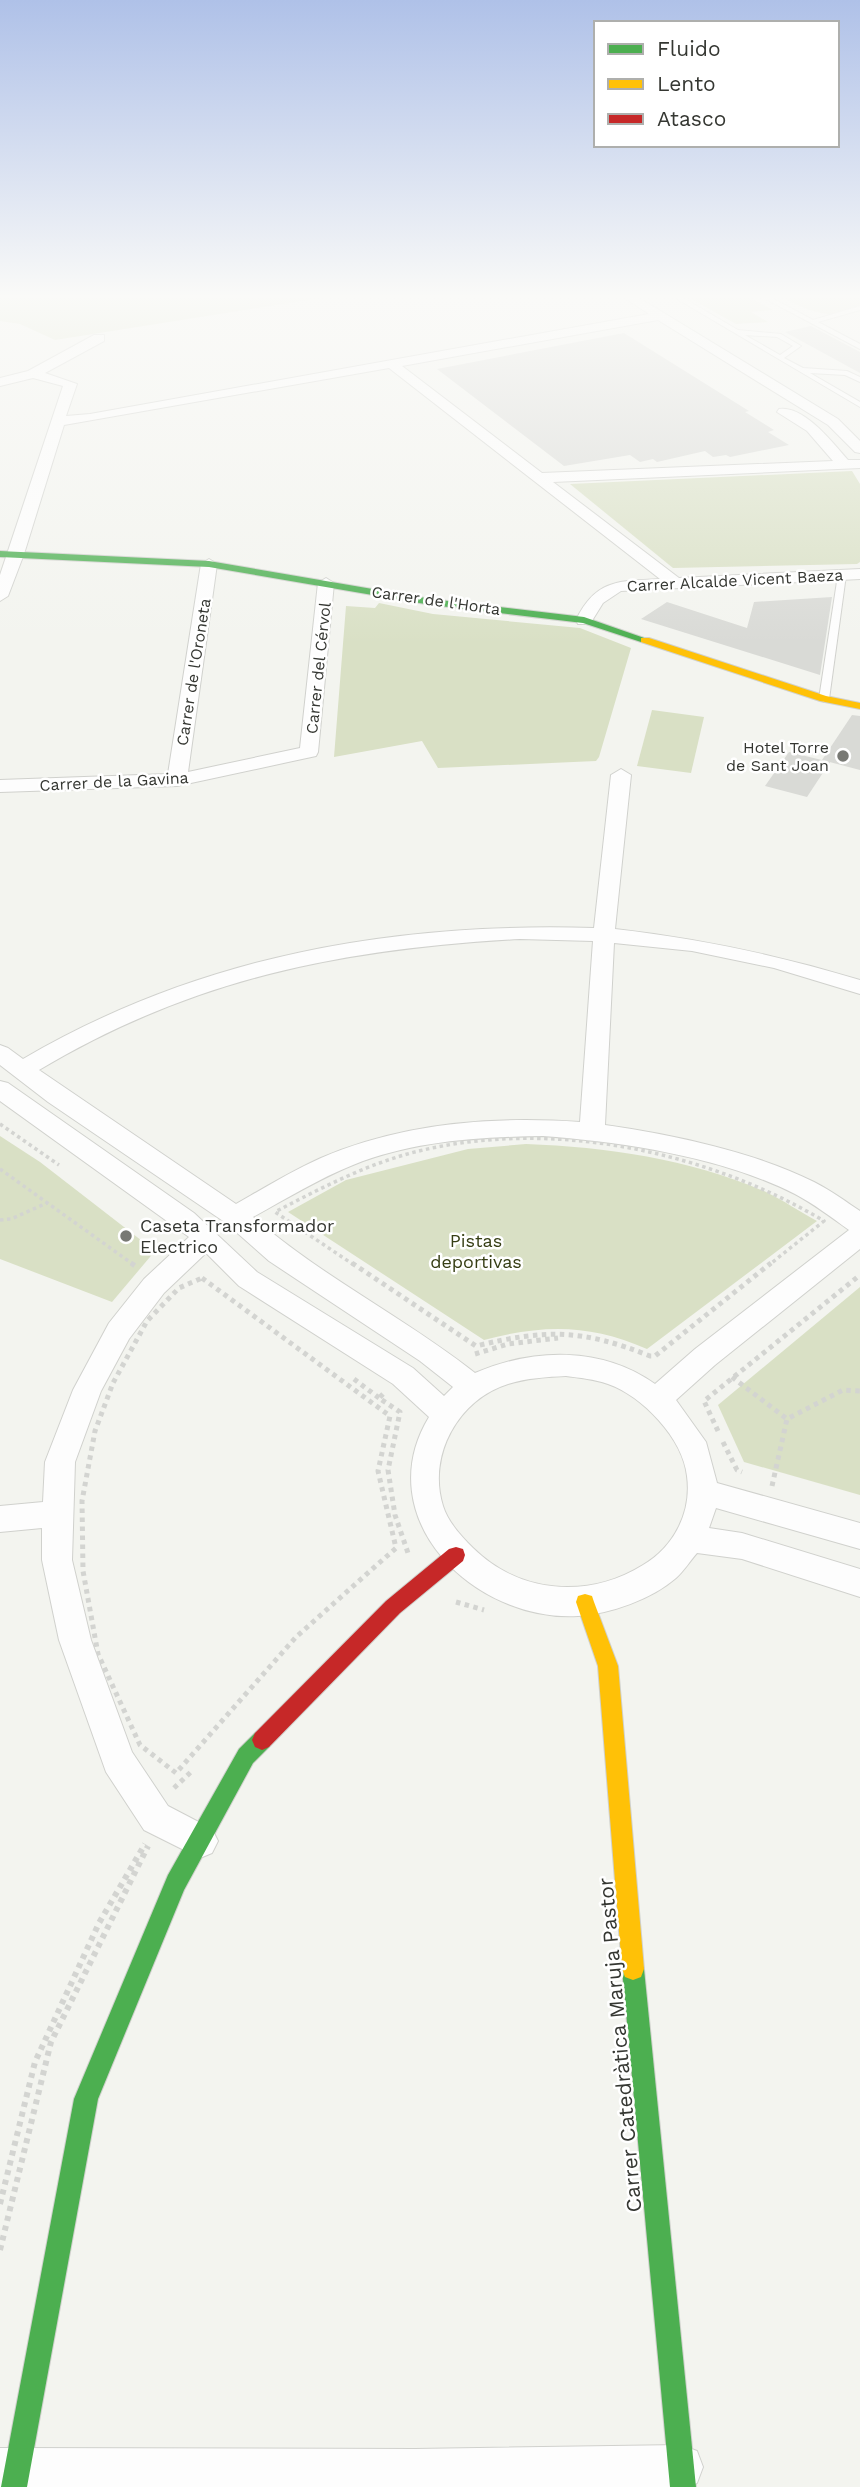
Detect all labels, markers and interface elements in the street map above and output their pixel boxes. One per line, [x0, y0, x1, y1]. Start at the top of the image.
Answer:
legend [594, 21, 839, 147]
text: Fluido [657, 36, 721, 61]
text: Lento [657, 71, 716, 96]
text: Atasco [657, 106, 726, 131]
street label: Carrer Alcalde Vicent Baeza [626, 565, 844, 596]
street label: Carrer de l'Horta [370, 582, 501, 619]
street label: Carrer de l'Oroneta [172, 597, 215, 747]
street label: Carrer del Cérvol [302, 601, 335, 735]
place label: Hotel Torre de Sant Joan [726, 738, 829, 775]
marker: Hotel Torre de Sant Joan [835, 748, 851, 764]
street label: Carrer de la Gavina [39, 768, 189, 795]
place label: Caseta Transformador Electrico [140, 1215, 334, 1257]
marker: Caseta Transformador Electrico [118, 1228, 134, 1244]
park label: Pistas deportivas [430, 1230, 522, 1272]
street label: Carrer Catedràtica Maruja Pastor [592, 1876, 647, 2213]

